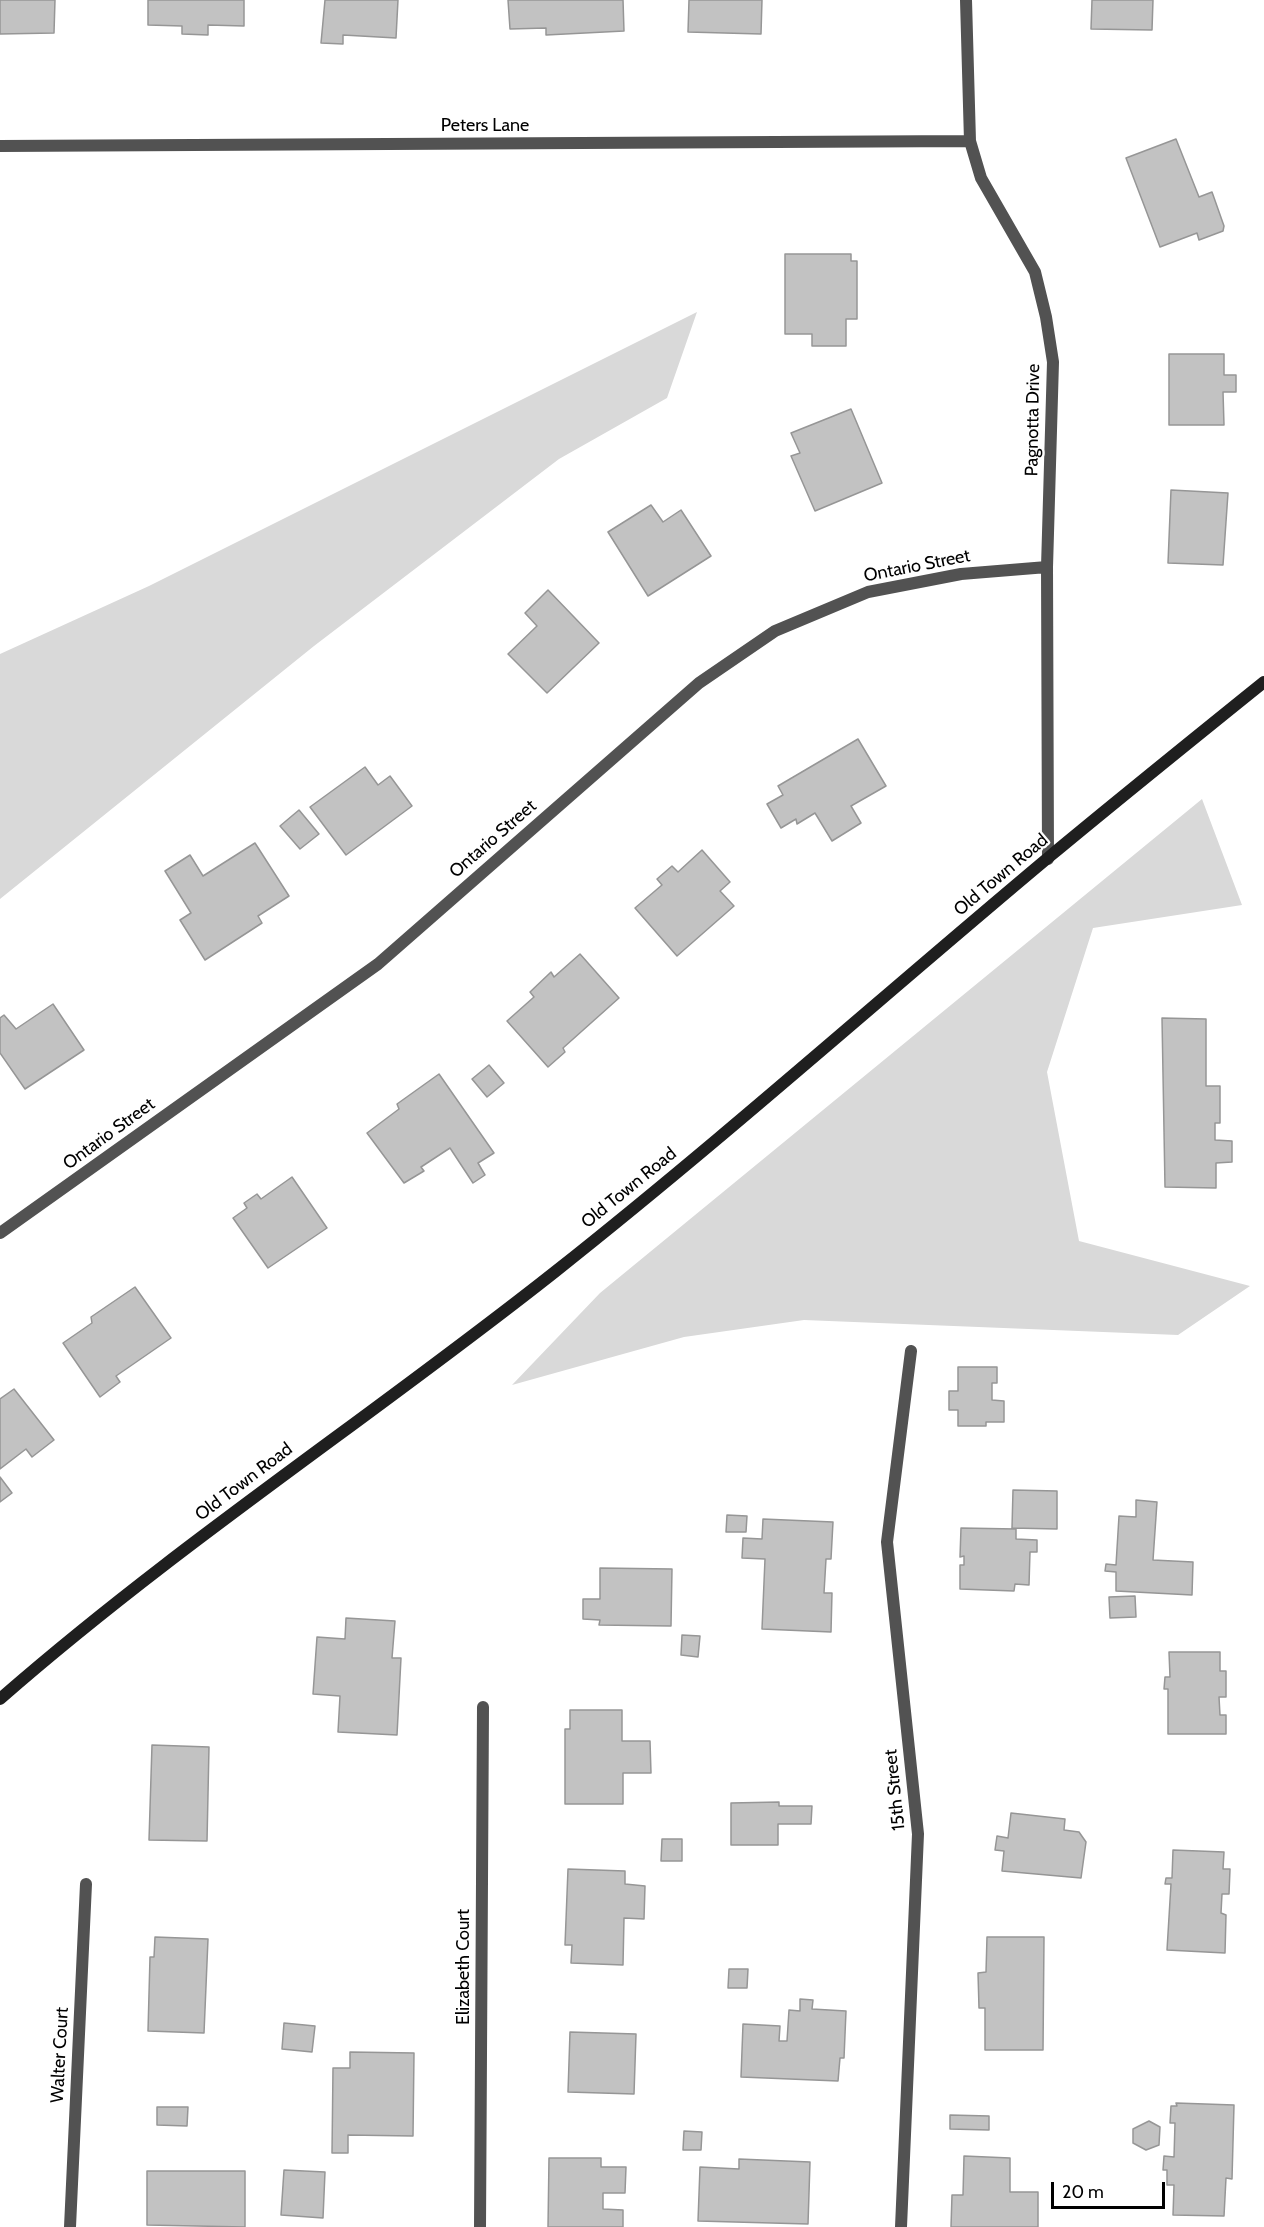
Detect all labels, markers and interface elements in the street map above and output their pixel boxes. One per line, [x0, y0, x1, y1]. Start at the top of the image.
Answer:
street label: Peters Lane [441, 115, 529, 137]
street label: Pagnotta Drive [1021, 363, 1045, 477]
street label: Ontario Street [862, 545, 972, 587]
street label: Ontario Street [445, 795, 541, 883]
street label: Old Town Road [950, 829, 1052, 921]
street label: Ontario Street [59, 1094, 159, 1174]
street label: Old Town Road [577, 1143, 681, 1233]
street label: Old Town Road [191, 1438, 297, 1526]
street label: 15th Street [880, 1748, 910, 1832]
street label: Elizabeth Court [453, 1909, 475, 2025]
street label: Walter Court [47, 2007, 73, 2103]
scale bar [1054, 2170, 1168, 2208]
text: 20 m [1062, 2181, 1104, 2203]

